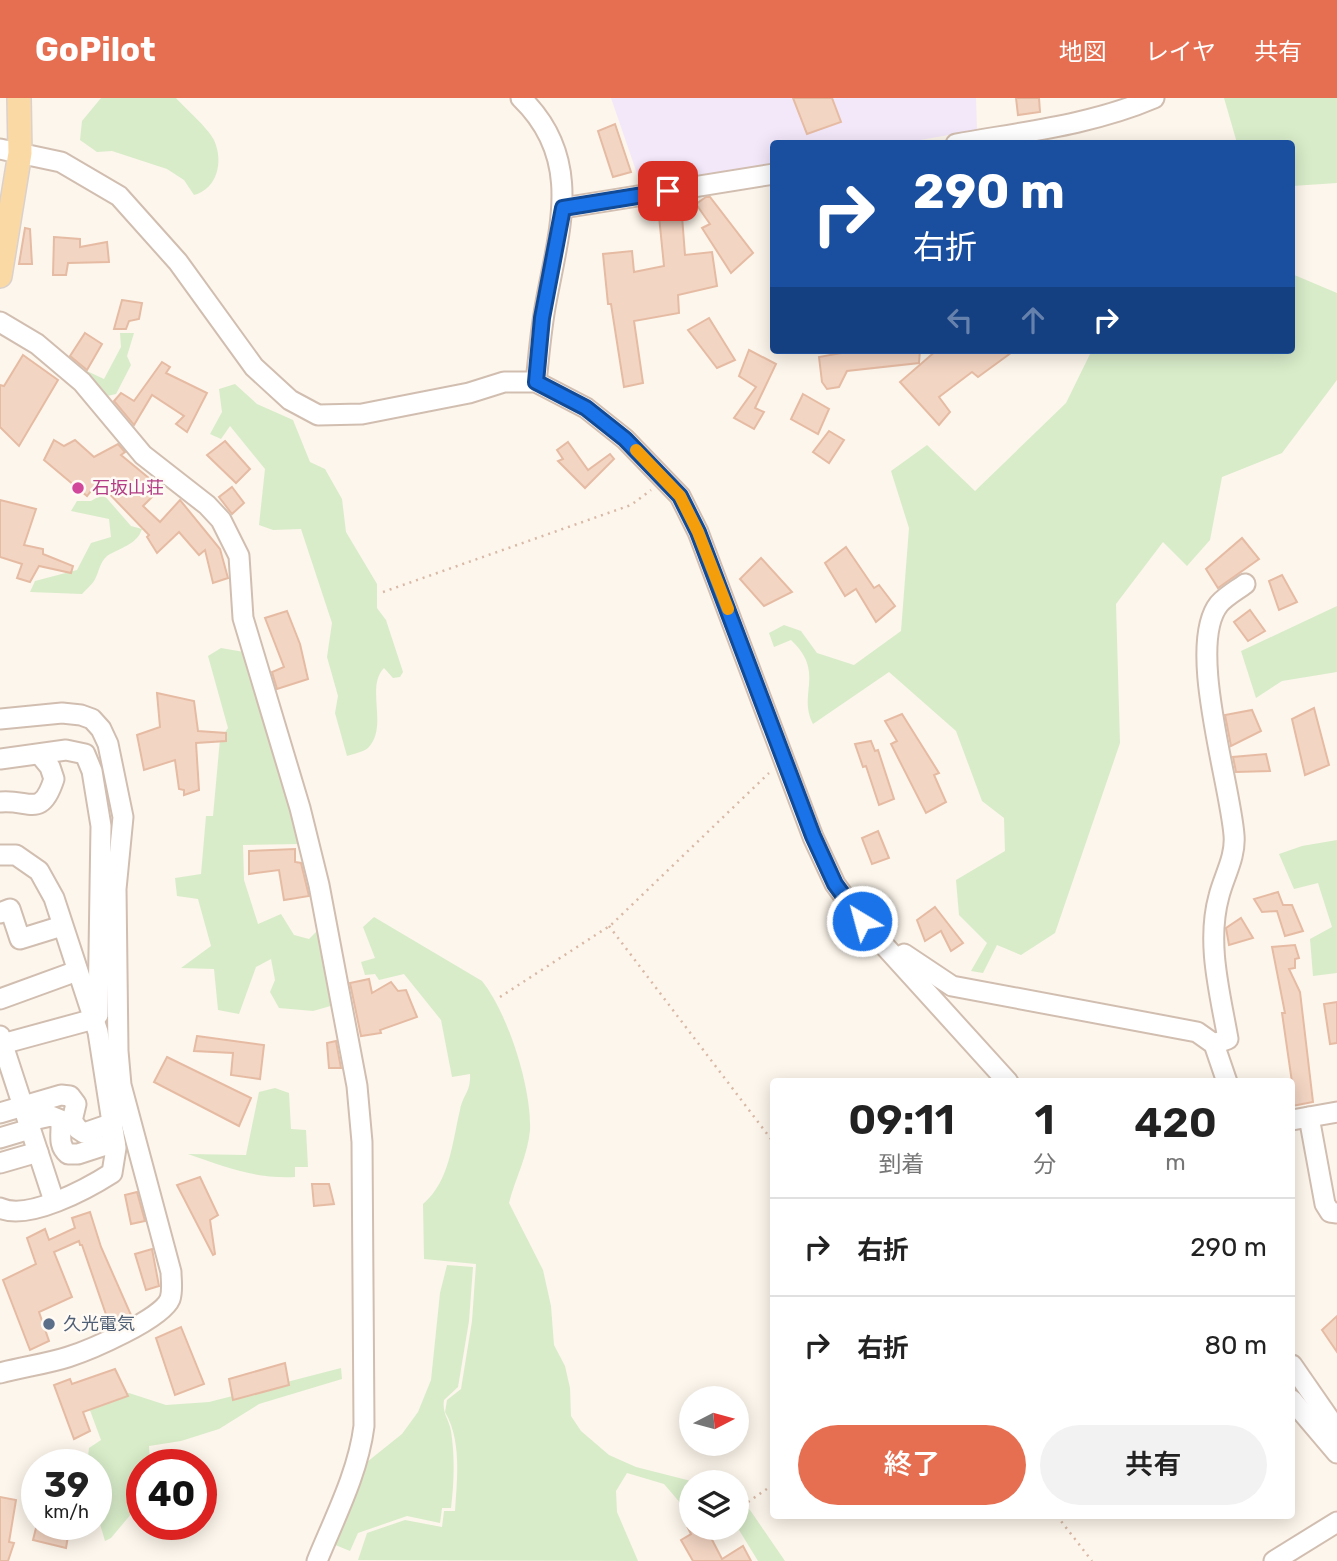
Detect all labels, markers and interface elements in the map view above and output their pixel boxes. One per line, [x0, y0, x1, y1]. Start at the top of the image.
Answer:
text: GoPilot [35, 30, 156, 69]
text: 地図 [1059, 38, 1107, 66]
text: レイヤ [1145, 38, 1216, 66]
text: 共有 [1254, 38, 1302, 66]
pin [638, 161, 698, 221]
text: 290 m [913, 162, 1065, 220]
icon: right [798, 168, 889, 259]
icon: arrive [649, 172, 687, 210]
text: 右折 [913, 228, 977, 266]
icon: left [941, 301, 979, 339]
icon: ahead [1014, 301, 1052, 339]
icon: right [1087, 301, 1125, 339]
place label: 石坂山荘 [92, 477, 164, 499]
marker: 石坂山荘 [70, 480, 86, 496]
position arrow [825, 884, 899, 958]
text: 09:11 [848, 1095, 955, 1145]
text: 1 [1034, 1095, 1055, 1145]
text: 420 [1134, 1098, 1217, 1148]
text: m [1165, 1148, 1186, 1176]
text: 到着 [878, 1150, 924, 1178]
text: 分 [1033, 1150, 1056, 1178]
icon: right [798, 1228, 836, 1266]
text: 290 m [1190, 1232, 1267, 1263]
text: 右折 [857, 1235, 909, 1266]
place label: 久光電気 [63, 1313, 135, 1335]
marker: 久光電気 [41, 1316, 57, 1332]
icon: right [798, 1326, 836, 1364]
text: 80 m [1204, 1330, 1267, 1361]
text: 右折 [857, 1333, 909, 1364]
north arrow [679, 1386, 749, 1456]
map controls [679, 1386, 749, 1540]
button: 終了 [798, 1425, 1026, 1505]
button: 共有 [1040, 1425, 1267, 1505]
speed limit sign: 40 [126, 1449, 217, 1540]
text: 39 [44, 1464, 89, 1506]
button: layers [679, 1470, 749, 1540]
text: km/h [44, 1501, 89, 1523]

